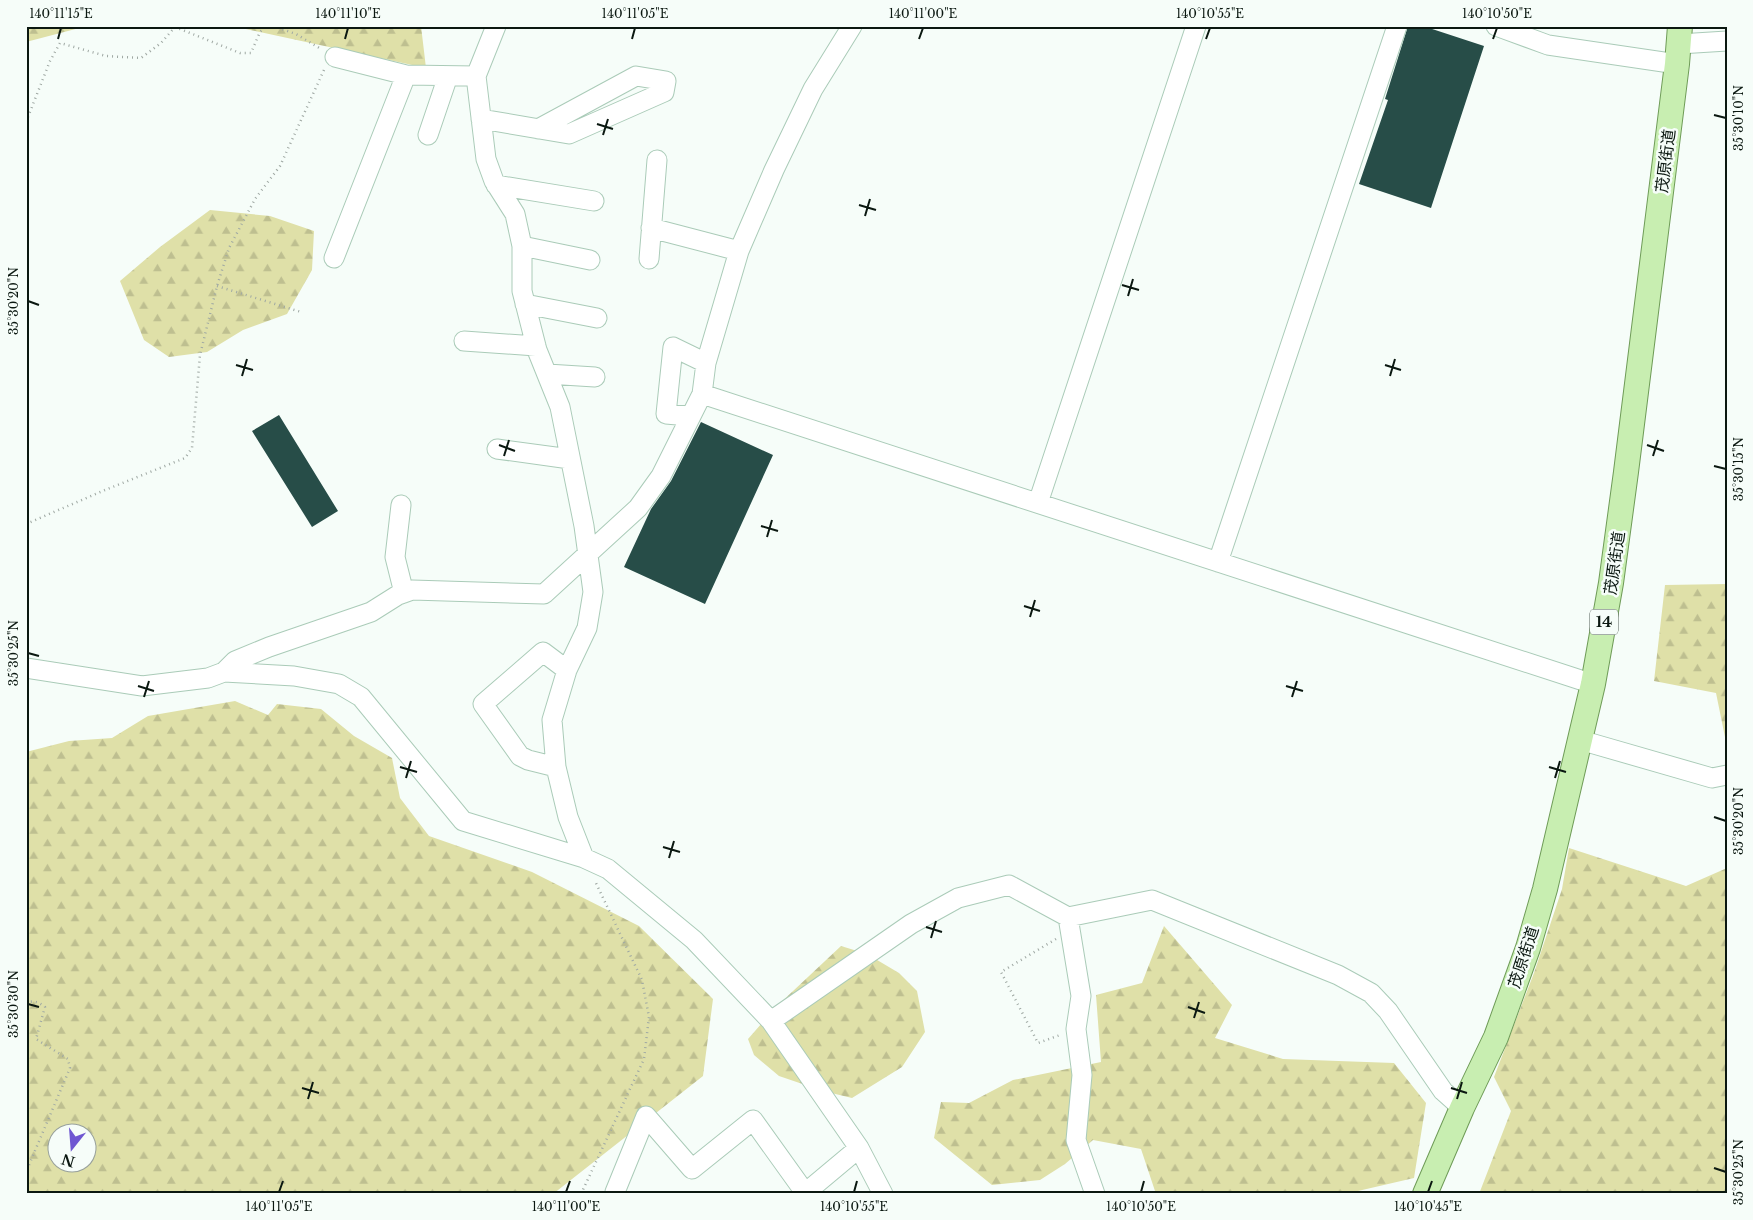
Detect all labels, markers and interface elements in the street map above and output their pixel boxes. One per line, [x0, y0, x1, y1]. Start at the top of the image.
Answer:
text: 140°11'15"E [29, 6, 93, 21]
text: 140°11'10"E [315, 6, 381, 21]
text: 140°11'05"E [602, 6, 669, 21]
text: 140°11'00"E [889, 6, 958, 21]
text: 140°10'55"E [1176, 6, 1244, 21]
text: 140°10'50"E [1462, 6, 1532, 21]
text: 35°30'10"N [1731, 85, 1746, 151]
street label: 茂原街道 [1651, 128, 1679, 194]
text: 35°30'20"N [6, 267, 21, 335]
text: 35°30'15"N [1731, 437, 1746, 501]
street label: 茂原街道 [1600, 530, 1628, 596]
road number: 14 [1590, 610, 1618, 634]
text: 35°30'25"N [6, 620, 21, 686]
text: 35°30'20"N [1731, 787, 1746, 855]
street label: 茂原街道 [1504, 923, 1542, 991]
text: 35°30'30"N [6, 970, 21, 1038]
north arrow [48, 1122, 98, 1172]
text: 35°30'25"N [1731, 1139, 1746, 1205]
text: N [59, 1150, 77, 1171]
text: 140°11'05"E [246, 1199, 313, 1214]
text: 140°11'00"E [532, 1199, 601, 1214]
text: 140°10'55"E [820, 1199, 888, 1214]
text: 140°10'50"E [1106, 1199, 1176, 1214]
text: 140°10'45"E [1394, 1199, 1462, 1214]

